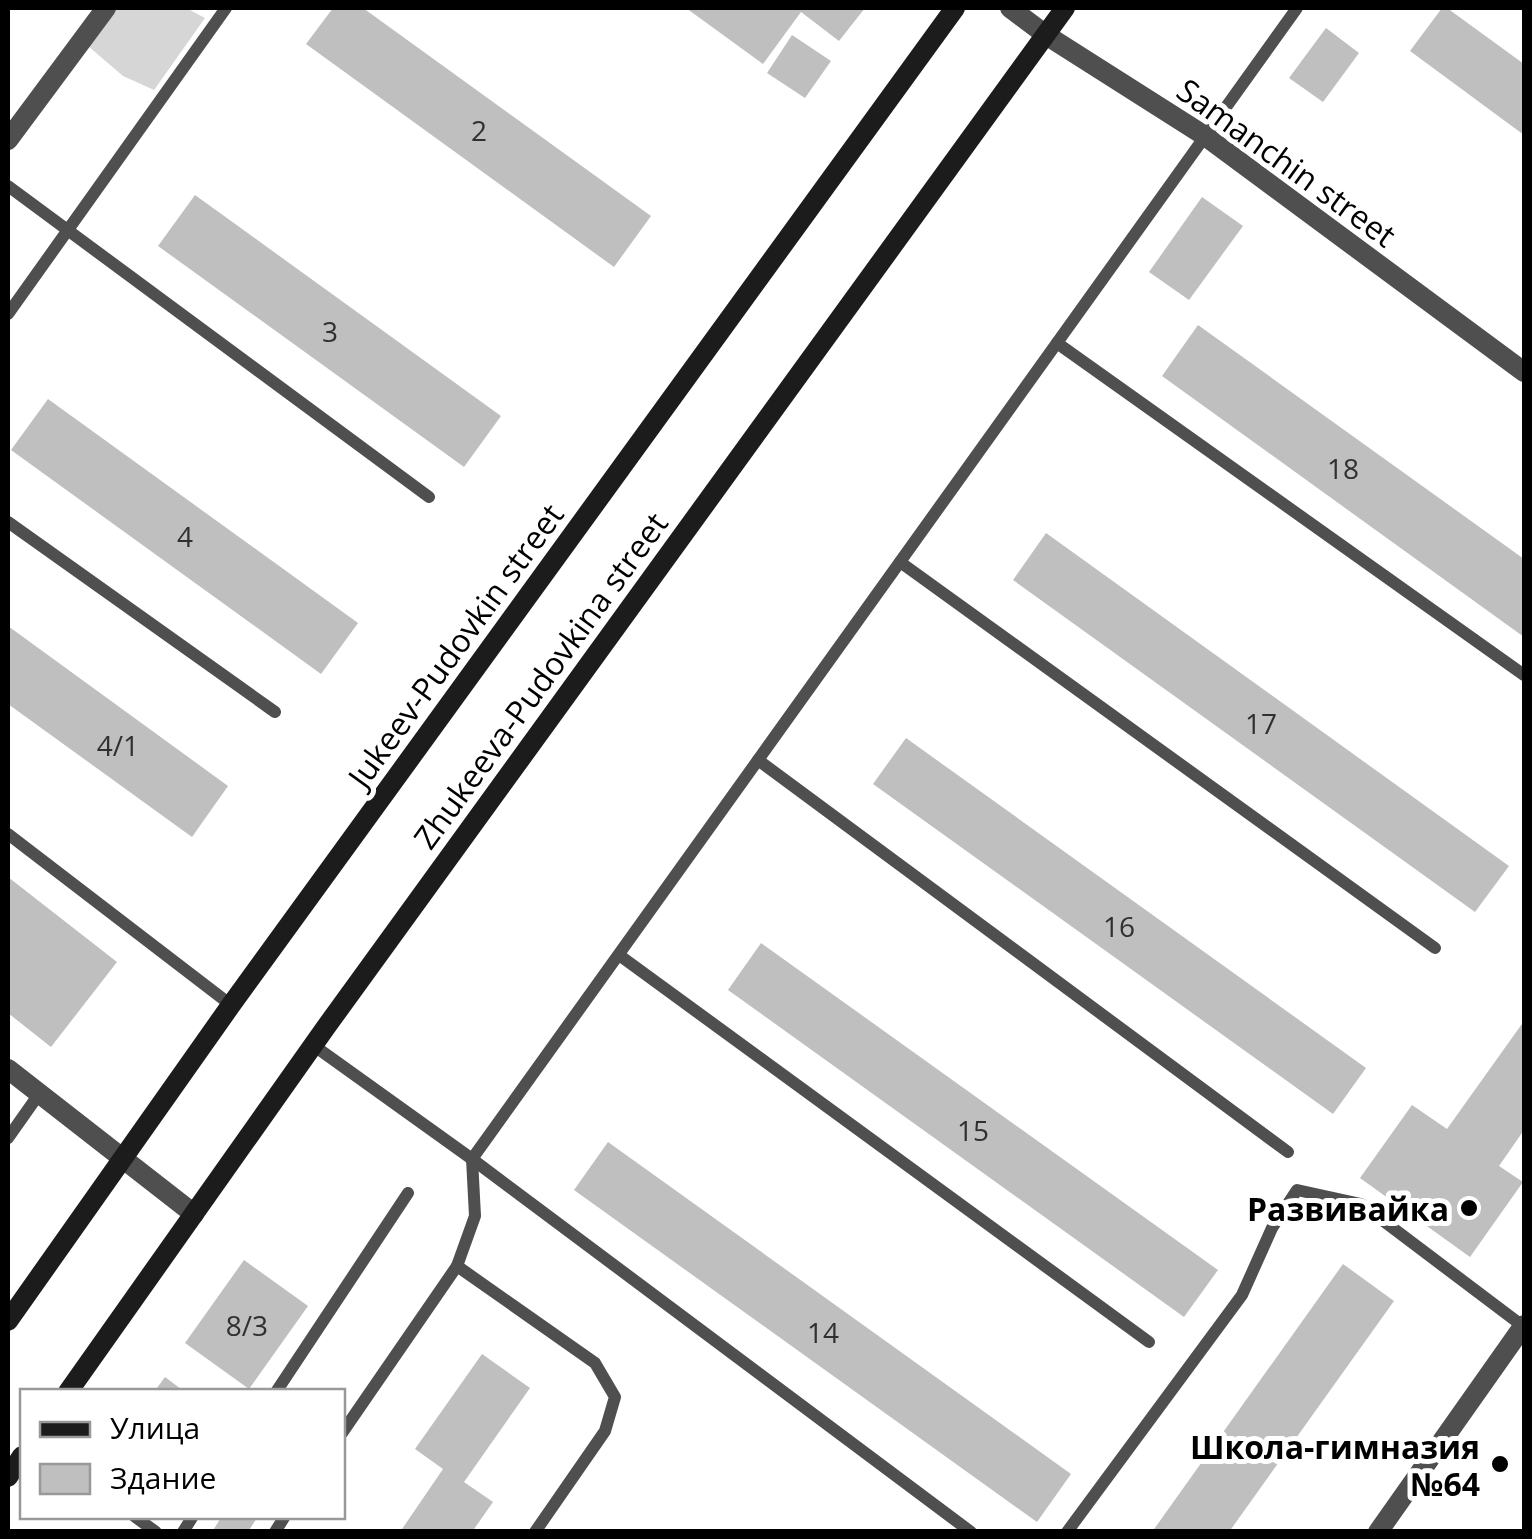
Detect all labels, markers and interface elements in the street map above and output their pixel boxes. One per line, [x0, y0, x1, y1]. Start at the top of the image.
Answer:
street label: Samanchin street [1169, 68, 1405, 256]
house number: 2 [471, 111, 487, 149]
house number: 3 [322, 312, 338, 350]
house number: 18 [1327, 449, 1359, 487]
street label: Jukeev-Pudovkin street [336, 494, 573, 798]
street label: Zhukeeva-Pudovkina street [403, 503, 677, 857]
house number: 4 [177, 517, 193, 555]
house number: 17 [1245, 704, 1277, 742]
house number: 4/1 [97, 726, 139, 764]
house number: 16 [1103, 907, 1135, 945]
house number: 15 [957, 1111, 989, 1149]
place label: Развивайка [1247, 1187, 1449, 1230]
marker: Развивайка [1458, 1197, 1480, 1219]
house number: 8/3 [226, 1306, 268, 1344]
house number: 14 [807, 1313, 839, 1351]
legend [20, 1389, 345, 1519]
text: Улица [110, 1407, 200, 1448]
place label: Школа-гимназия №64 [1190, 1425, 1480, 1505]
marker: Школа-гимназия №64 [1489, 1453, 1511, 1475]
text: Здание [110, 1457, 216, 1498]

